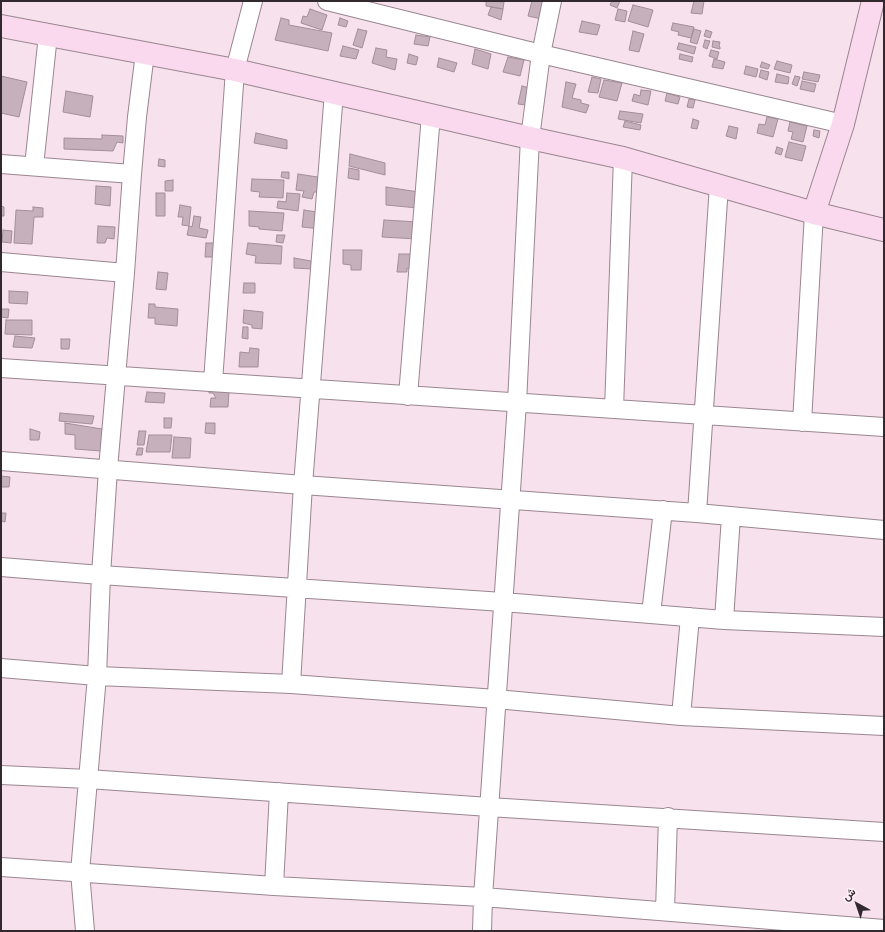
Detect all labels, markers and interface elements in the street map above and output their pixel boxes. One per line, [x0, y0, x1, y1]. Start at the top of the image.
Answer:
north arrow [837, 884, 877, 924]
text: ش [840, 885, 858, 904]

